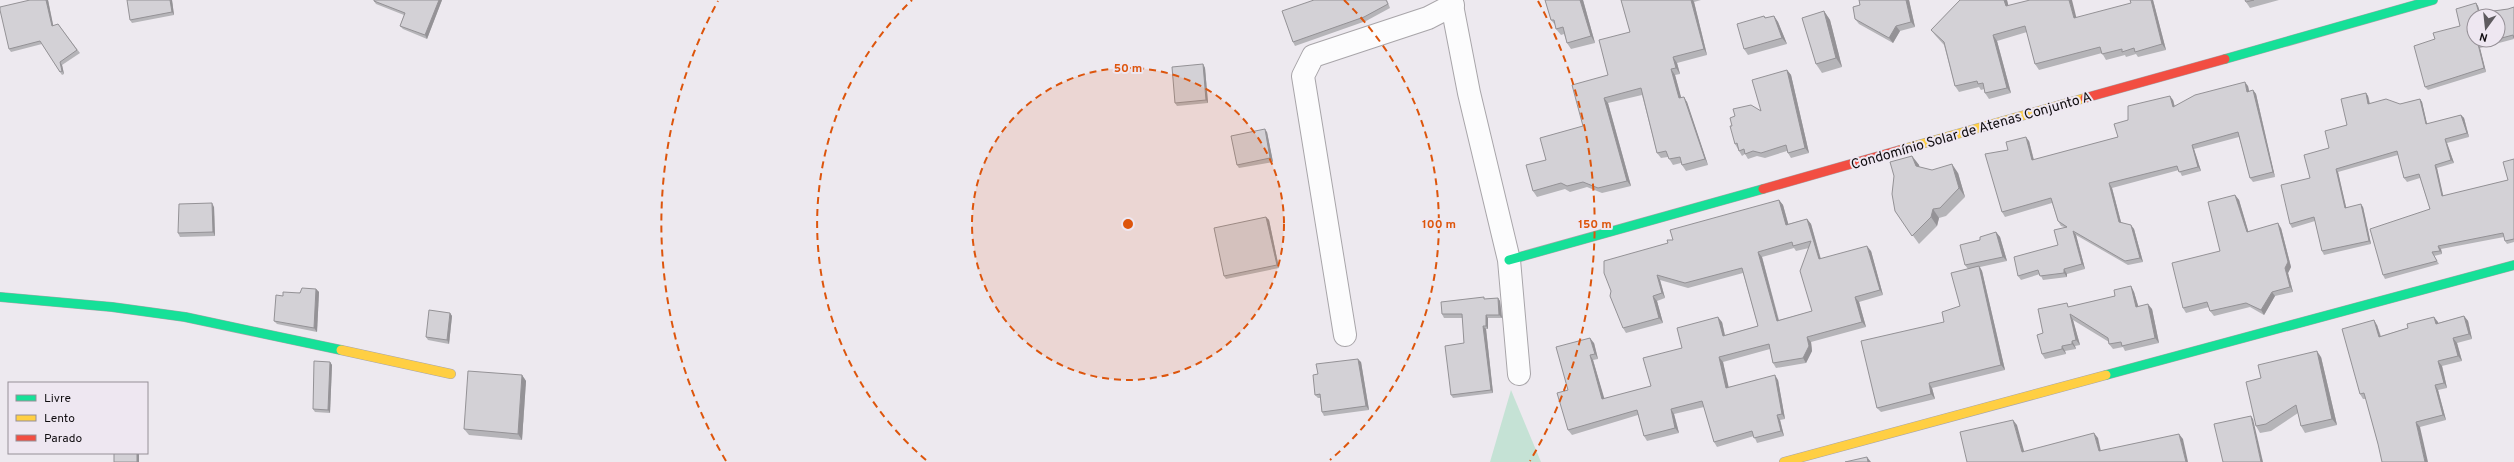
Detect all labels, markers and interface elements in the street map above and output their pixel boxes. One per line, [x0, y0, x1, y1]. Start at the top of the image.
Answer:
north arrow [2466, 8, 2506, 48]
text: N [2478, 29, 2489, 44]
text: 50 m [1114, 61, 1142, 77]
street label: Condomínio Solar de Atenas Conjunto A [1849, 89, 2094, 174]
centre of rings [1121, 217, 1135, 231]
text: 100 m [1422, 217, 1456, 233]
text: 150 m [1578, 217, 1612, 233]
legend [8, 382, 148, 454]
text: Livre [44, 391, 71, 407]
text: Lento [44, 411, 75, 427]
text: Parado [44, 431, 82, 447]

